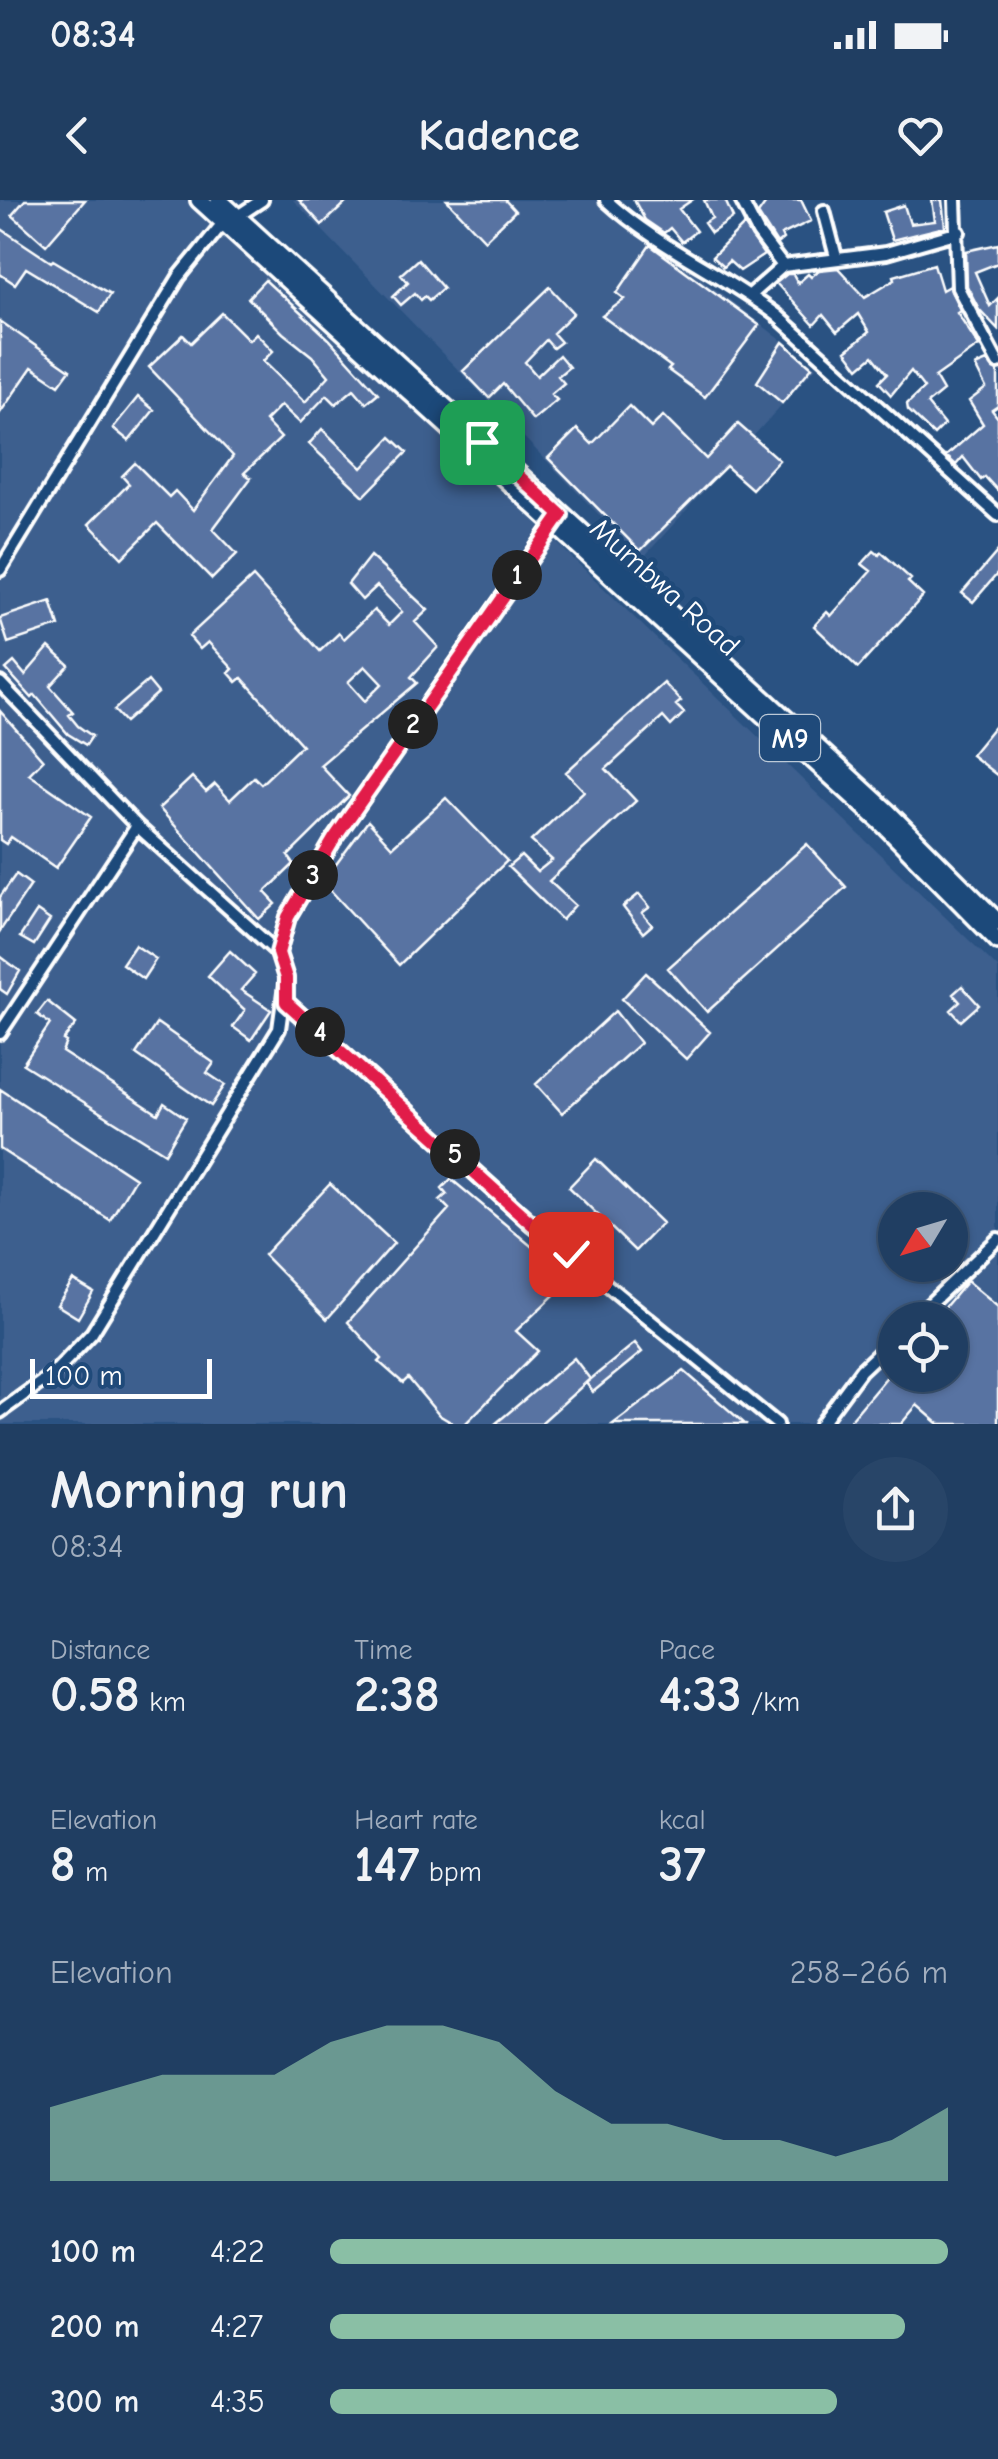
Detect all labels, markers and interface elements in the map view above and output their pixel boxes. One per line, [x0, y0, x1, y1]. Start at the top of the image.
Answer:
text: 08:34 [50, 13, 136, 57]
icon: back [50, 108, 105, 163]
icon: heart [893, 108, 948, 163]
text: Kadence [418, 109, 580, 161]
pin [440, 400, 525, 485]
icon: arrive [455, 415, 510, 470]
street label: Mumbwa Road [583, 511, 747, 664]
pin: 1 [492, 550, 542, 600]
text: 1 [511, 559, 523, 591]
pin: 2 [388, 699, 438, 749]
text: 2 [406, 708, 420, 740]
road number: M9 [760, 715, 820, 761]
pin: 3 [288, 850, 338, 900]
text: 3 [306, 859, 320, 891]
pin: 4 [295, 1007, 345, 1057]
text: 4 [313, 1016, 327, 1048]
pin: 5 [430, 1129, 480, 1179]
text: 5 [448, 1138, 462, 1170]
north arrow [878, 1192, 968, 1282]
map controls [878, 1192, 968, 1392]
pin [529, 1212, 614, 1297]
icon: check [544, 1227, 599, 1282]
button: locate [878, 1302, 968, 1392]
scale bar [30, 1354, 212, 1398]
text: 100 m [45, 1360, 123, 1392]
button: share [843, 1457, 948, 1562]
text: Morning run [50, 1458, 348, 1522]
text: 08:34 [50, 1528, 123, 1565]
text: Distance [50, 1634, 150, 1666]
text: Time [354, 1634, 412, 1666]
text: Pace [659, 1634, 715, 1666]
text: 0.58 [50, 1666, 140, 1724]
text: 2:38 [354, 1666, 440, 1724]
text: 4:33 [659, 1666, 742, 1724]
text: km [140, 1686, 186, 1718]
text: /km [742, 1686, 800, 1718]
text: Elevation [50, 1804, 157, 1836]
text: Heart rate [354, 1804, 478, 1836]
text: kcal [659, 1804, 706, 1836]
text: 8 [50, 1836, 76, 1894]
text: 147 [354, 1836, 419, 1894]
text: 37 [659, 1836, 706, 1894]
text: m [76, 1856, 108, 1888]
text: bpm [419, 1856, 482, 1888]
text: Elevation [50, 1954, 173, 1991]
text: 258–266 m [790, 1954, 948, 1991]
text: 100 m [50, 2233, 136, 2270]
text: 4:22 [210, 2233, 265, 2270]
text: 200 m [50, 2308, 139, 2345]
text: 4:27 [210, 2308, 263, 2345]
text: 300 m [50, 2383, 139, 2420]
text: 4:35 [210, 2383, 265, 2420]

